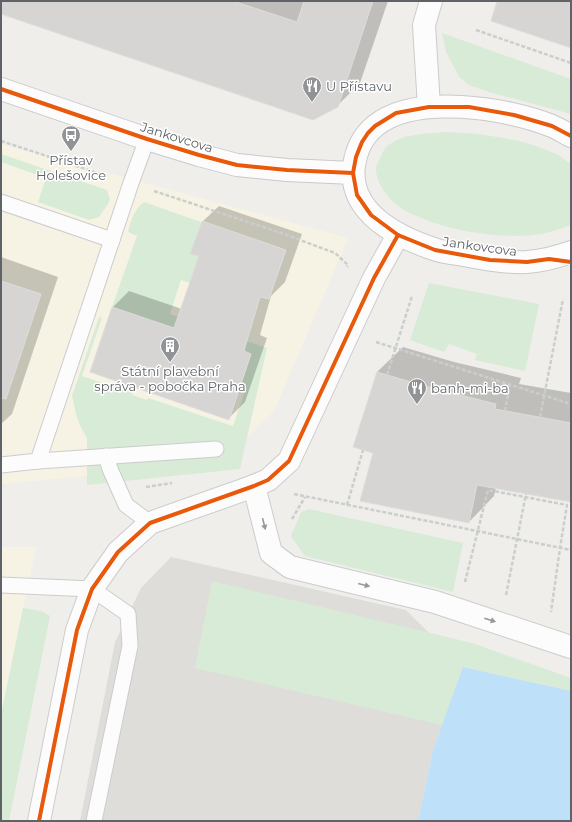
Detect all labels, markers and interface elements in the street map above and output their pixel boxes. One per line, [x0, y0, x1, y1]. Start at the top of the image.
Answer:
restaurant icon: U Přístavu [301, 75, 323, 103]
place label: U Přístavu [326, 78, 392, 94]
street label: Jankovcova [138, 118, 215, 156]
bus stop icon: Přístav Holešovice [60, 124, 82, 152]
place label: Přístav Holešovice [36, 152, 106, 183]
street label: Jankovcova [441, 233, 518, 259]
building icon: Státní plavební správa - pobočka Praha [159, 335, 181, 363]
place label: Státní plavební správa - pobočka Praha [94, 363, 246, 394]
restaurant icon: banh-mi-ba [406, 377, 428, 405]
place label: banh-mi-ba [431, 380, 509, 396]
one-way arrow [261, 518, 267, 530]
one-way arrow [358, 583, 371, 589]
one-way arrow [484, 617, 496, 623]

